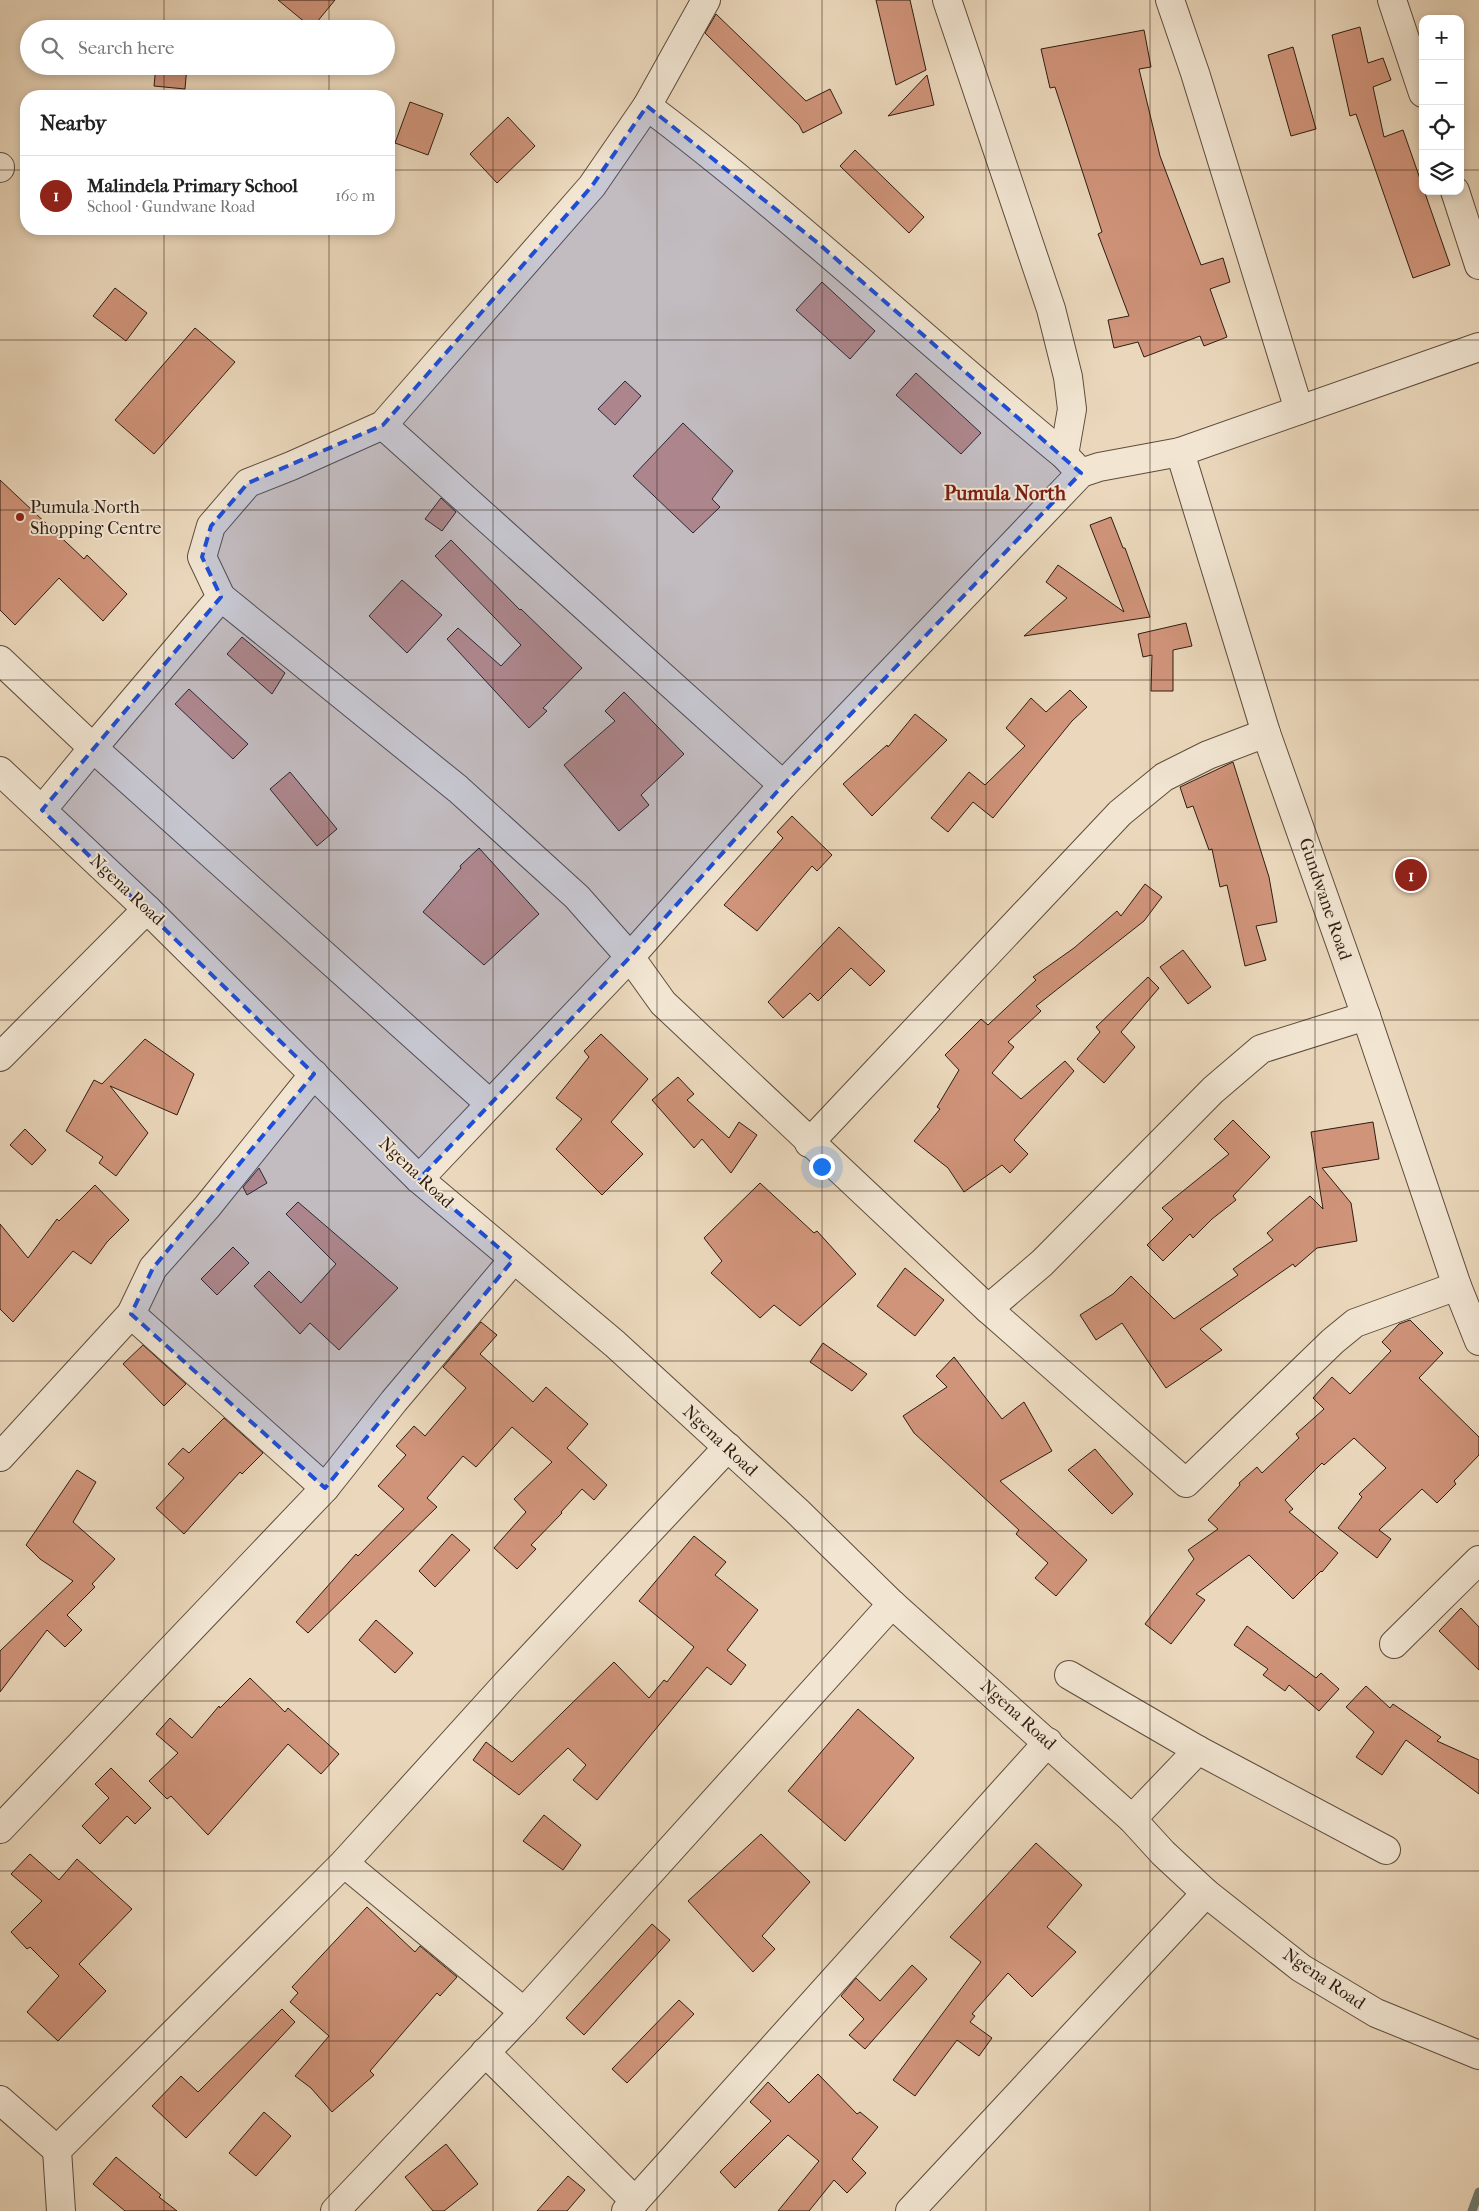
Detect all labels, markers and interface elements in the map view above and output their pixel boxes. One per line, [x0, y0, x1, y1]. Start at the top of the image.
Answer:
map controls [1419, 15, 1464, 195]
button: + [1419, 15, 1464, 60]
search box [20, 20, 395, 75]
icon: search [38, 34, 66, 62]
text: Search here [78, 37, 174, 59]
button: − [1419, 60, 1464, 105]
button: locate [1419, 105, 1464, 150]
text: Nearby [40, 111, 106, 135]
button: layers [1419, 150, 1464, 195]
text: Malindela Primary School [87, 175, 298, 197]
text: 1 [53, 186, 59, 205]
text: 160 m [335, 186, 375, 205]
text: School · Gundwane Road [87, 197, 255, 216]
district label: Pumula North [944, 482, 1067, 505]
place label: Pumula North Shopping Centre [30, 497, 161, 539]
marker: Pumula North Shopping Centre [14, 511, 26, 523]
street label: Gundwane Road [1294, 835, 1356, 963]
street label: Ngena Road [85, 850, 169, 930]
pin: 1 [1395, 856, 1427, 894]
street label: Ngena Road [374, 1133, 458, 1213]
your location [809, 1154, 835, 1180]
street label: Ngena Road [678, 1401, 762, 1481]
street label: Ngena Road [976, 1676, 1060, 1755]
street label: Ngena Road [1279, 1944, 1369, 2014]

